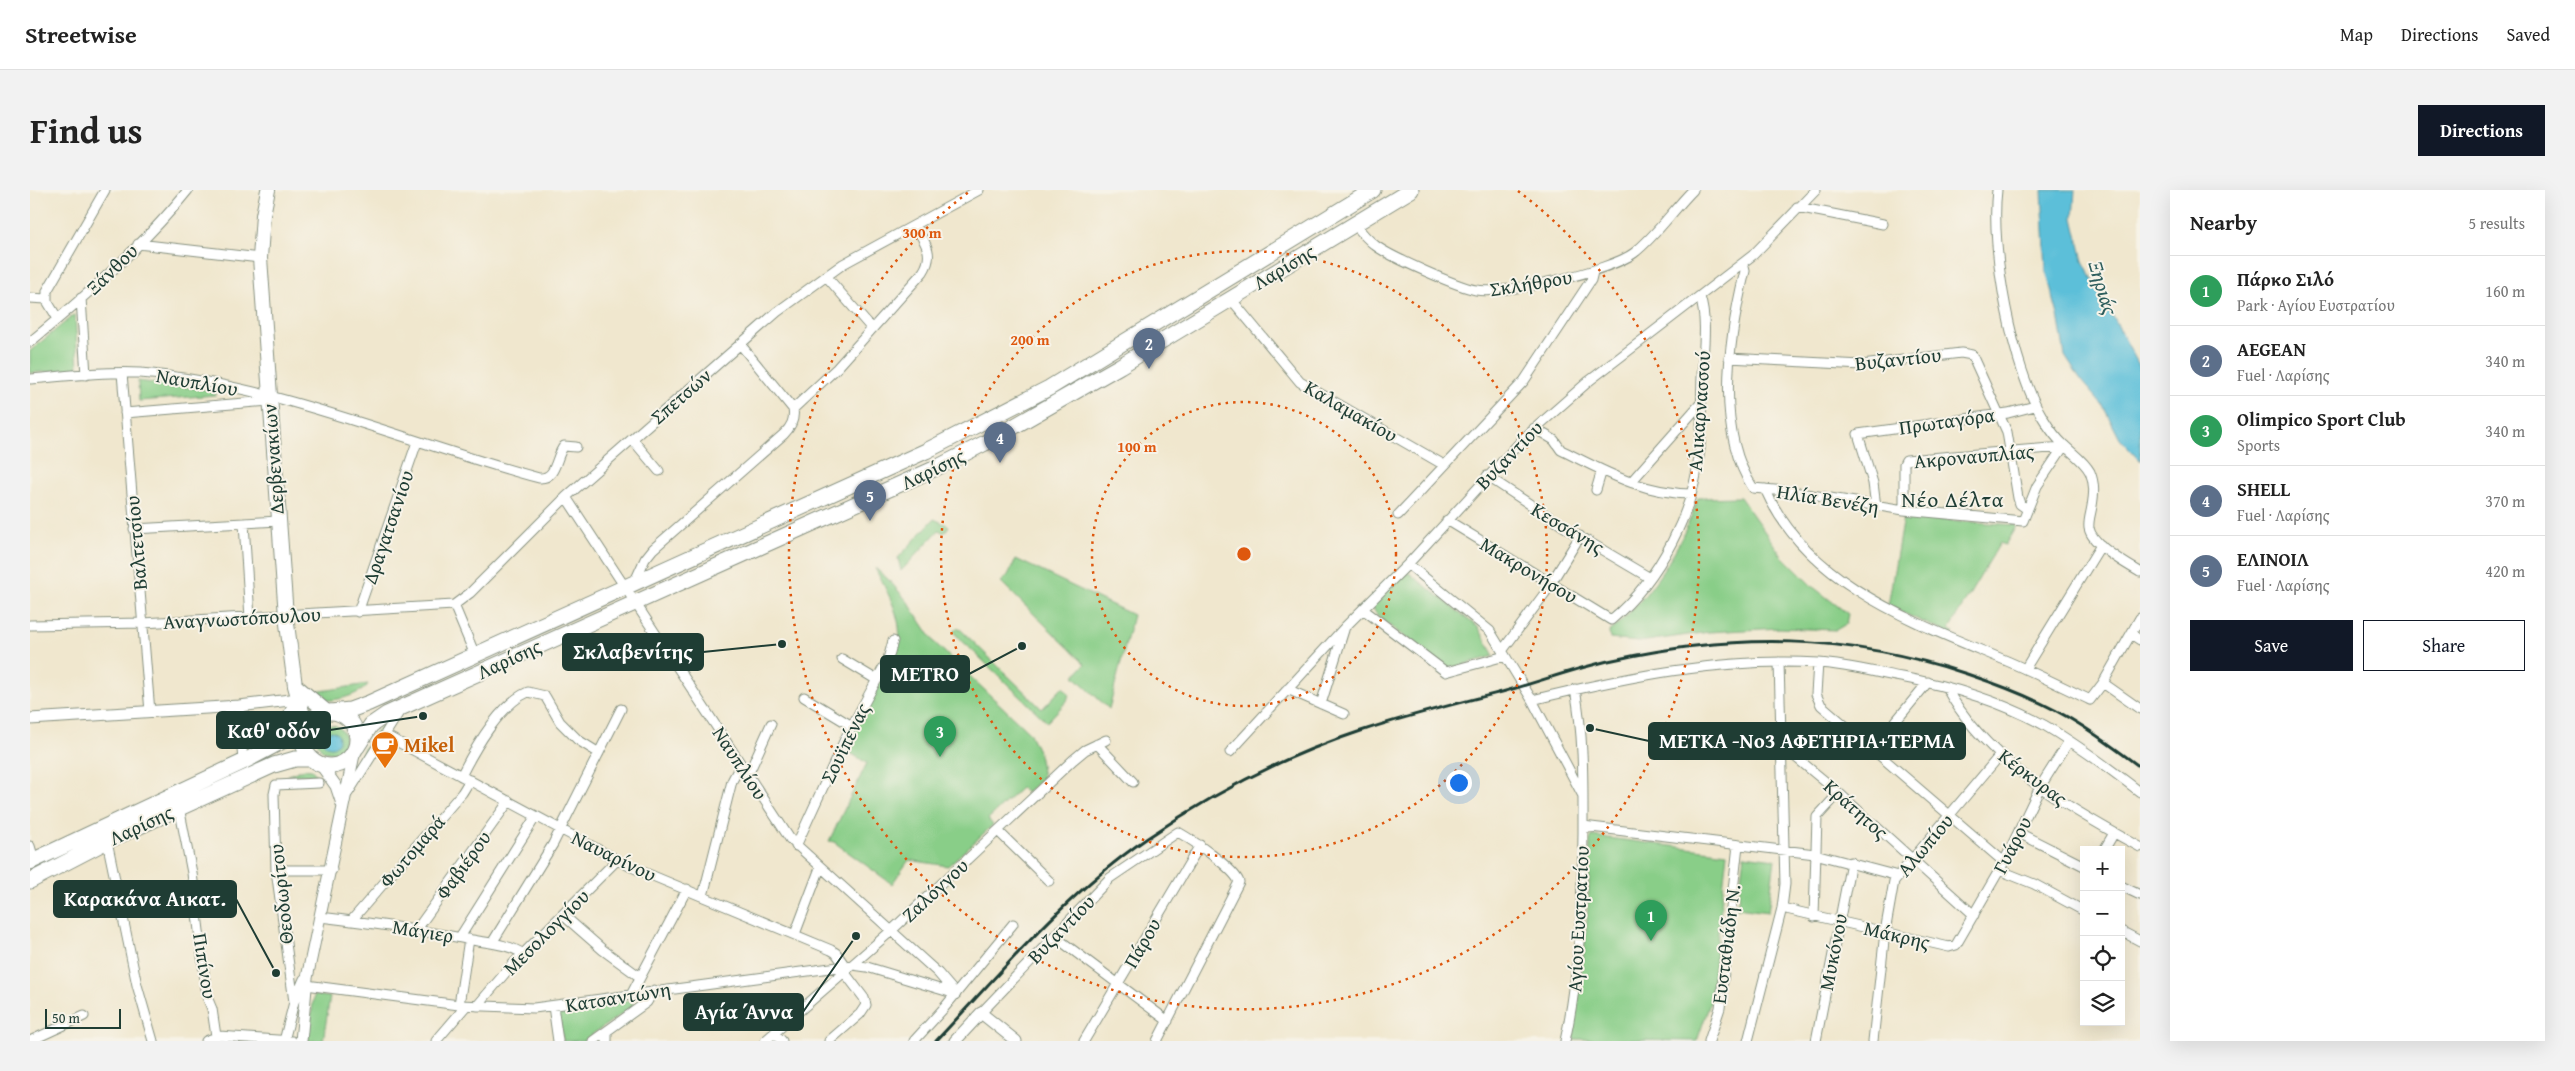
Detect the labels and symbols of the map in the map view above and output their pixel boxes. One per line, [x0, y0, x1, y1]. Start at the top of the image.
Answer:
text: 300 m [902, 222, 942, 243]
street label: Λαρίσης [1247, 236, 1321, 296]
street label: Ξάνθου [79, 237, 144, 301]
water label: Ξηριάς [2081, 257, 2127, 319]
street label: Σκλήθρου [1488, 262, 1574, 303]
pin: 2 [1133, 328, 1165, 369]
text: 200 m [1010, 329, 1050, 350]
street label: Βυζαντίου [1853, 340, 1943, 377]
street label: Αλικαρνασσού [1680, 350, 1717, 472]
street label: Ναυπλίου [154, 360, 240, 403]
street label: Σπετσών [644, 361, 718, 430]
street label: Καλαμακίου [1299, 372, 1403, 449]
street label: Πρωταγόρα [1897, 399, 1997, 442]
street label: Δερβενακίων [254, 403, 291, 515]
street label: Βυζαντίου [1468, 413, 1549, 496]
pin: 4 [984, 422, 1016, 463]
text: 100 m [1117, 436, 1157, 457]
street label: Ακροναυπλίας [1913, 436, 2036, 475]
street label: Λαρίσης [896, 440, 970, 496]
street label: Δραγατσανίου [355, 466, 421, 588]
street label: Ηλία Βενέζη [1775, 476, 1881, 521]
pin: 5 [854, 480, 886, 521]
district label: Νέο Δέλτα [1901, 483, 2005, 515]
street label: Κεσσάνης [1526, 494, 1611, 561]
street label: Βαλτετσίου [117, 495, 154, 591]
street label: Μακρονήσου [1475, 529, 1584, 610]
centre of rings [1235, 545, 1253, 563]
street label: Αναγνωστόπουλου [162, 599, 322, 636]
street label: Λαρίσης [472, 631, 546, 686]
callout: Σκλαβενίτης [563, 634, 703, 670]
text: Σκλαβενίτης [573, 636, 693, 667]
callout: METRO [881, 656, 969, 692]
text: METRO [891, 658, 959, 689]
street label: Σουϊπένας [813, 697, 877, 788]
callout: Καθ' οδόν [217, 712, 330, 748]
text: Καθ' οδόν [227, 715, 321, 746]
pin: 3 [924, 716, 956, 757]
street label: Ναυπλίου [706, 720, 775, 805]
callout: ΜΕΤΚΑ -Νο3 ΑΦΕΤΗΡΙΑ+ΤΕΡΜΑ [1649, 723, 1965, 759]
text: ΜΕΤΚΑ -Νο3 ΑΦΕΤΗΡΙΑ+ΤΕΡΜΑ [1659, 725, 1956, 756]
cafe icon: Mikel [370, 730, 400, 769]
place label: Mikel [404, 730, 454, 759]
street label: Κέρκυρας [1993, 741, 2074, 812]
your location [1446, 770, 1472, 796]
street label: Κράτητος [1817, 772, 1896, 846]
street label: Λαρίσης [104, 797, 178, 852]
street label: Αλωπίου [1890, 807, 1960, 883]
street label: Φωτομαρά [372, 808, 452, 894]
street label: Γυάρου [1985, 811, 2038, 879]
street label: Ναυαρίνου [567, 823, 662, 889]
street label: Φαβιέρου [428, 824, 498, 905]
street label: Θεοδωρίτου [261, 843, 300, 945]
street label: Αγίου Ευστρατίου [1559, 845, 1596, 993]
street label: Ζαλόγγου [895, 851, 975, 928]
callout: Καρακάνα Αικατ. [54, 881, 236, 917]
street label: Μεσολογγίου [496, 882, 595, 981]
text: Καρακάνα Αικατ. [64, 883, 226, 914]
street label: Ευσταθιάδη Ν. [1704, 883, 1747, 1005]
street label: Βυζαντίου [1020, 887, 1101, 970]
pin: 1 [1635, 900, 1667, 941]
street label: Μάγιερ [390, 911, 456, 950]
street label: Μυκόνου [1811, 911, 1854, 993]
street label: Πάρου [1116, 912, 1168, 973]
street label: Μάκρης [1861, 913, 1933, 956]
street label: Πιπίνου [186, 931, 225, 1001]
street label: Κατσαντώνη [563, 974, 673, 1019]
callout: Αγία Άννα [684, 994, 803, 1030]
text: Αγία Άννα [695, 996, 794, 1027]
scale bar [45, 1006, 121, 1029]

